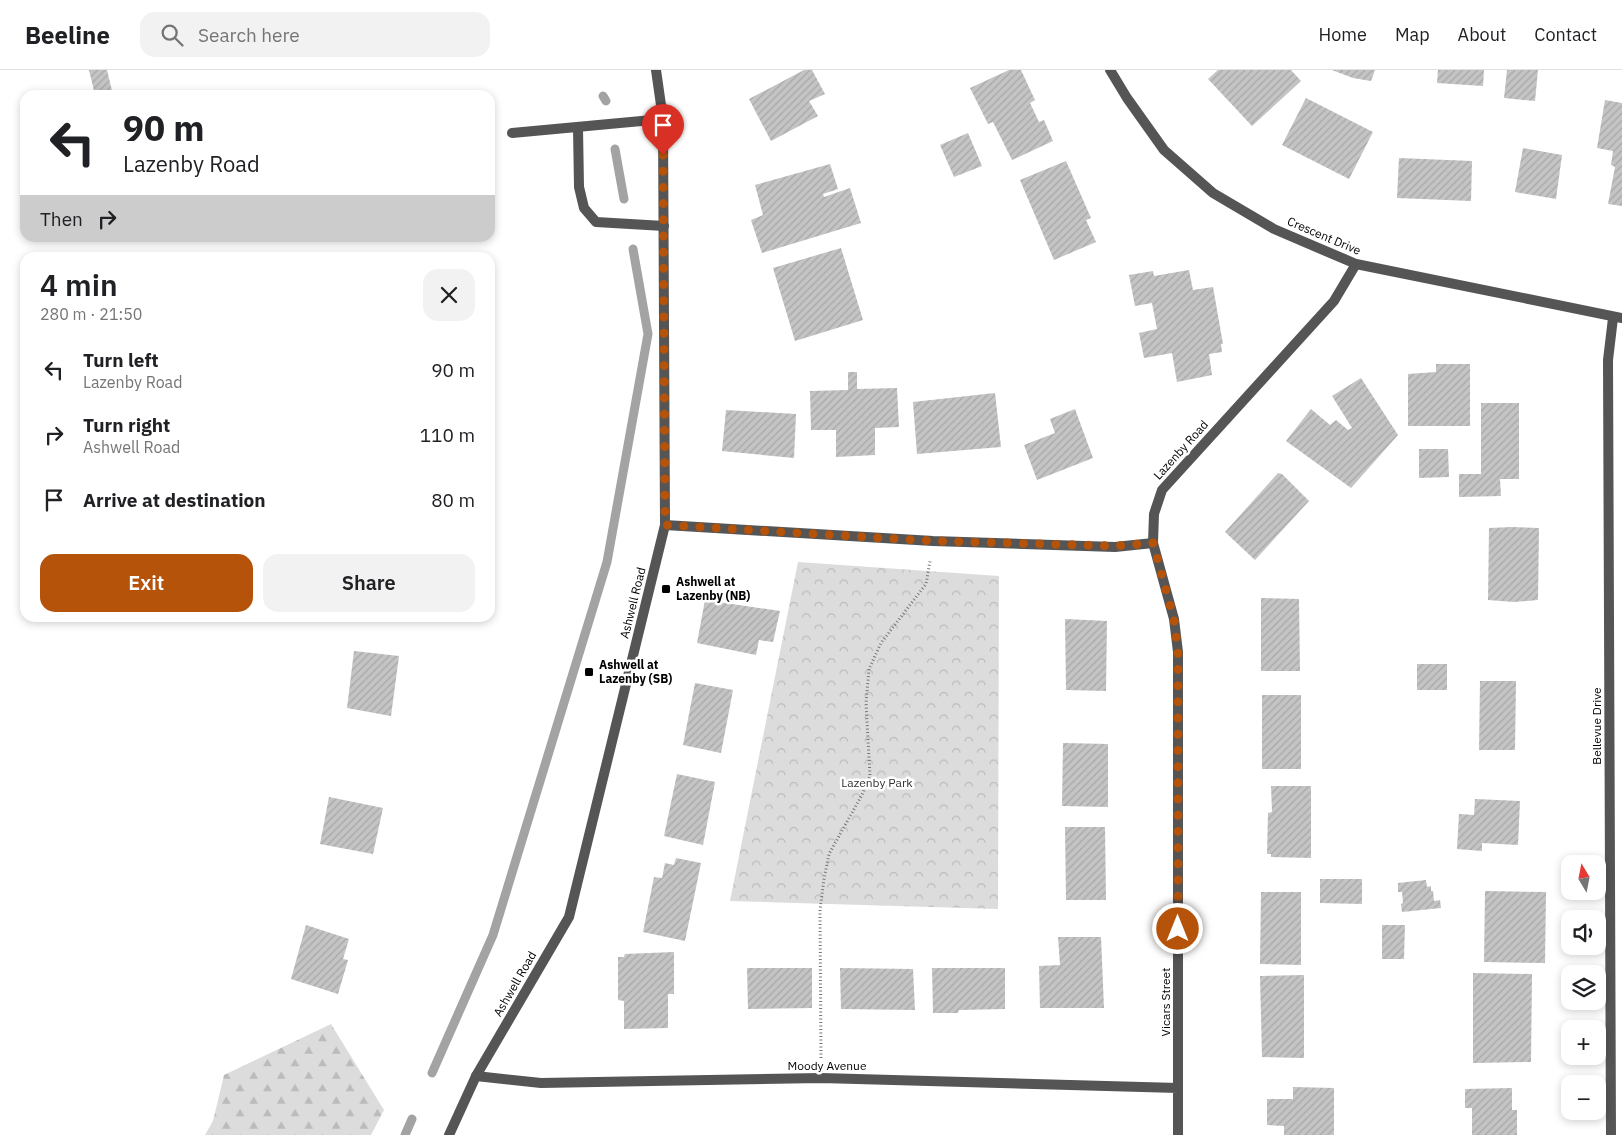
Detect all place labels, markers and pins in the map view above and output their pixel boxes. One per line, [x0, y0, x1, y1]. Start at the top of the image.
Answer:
pin [642, 104, 684, 155]
place label: Ashwell at Lazenby (NB) [676, 574, 750, 603]
marker: Ashwell at Lazenby (NB) [660, 583, 672, 595]
place label: Ashwell at Lazenby (SB) [599, 657, 672, 686]
marker: Ashwell at Lazenby (SB) [583, 666, 595, 678]

